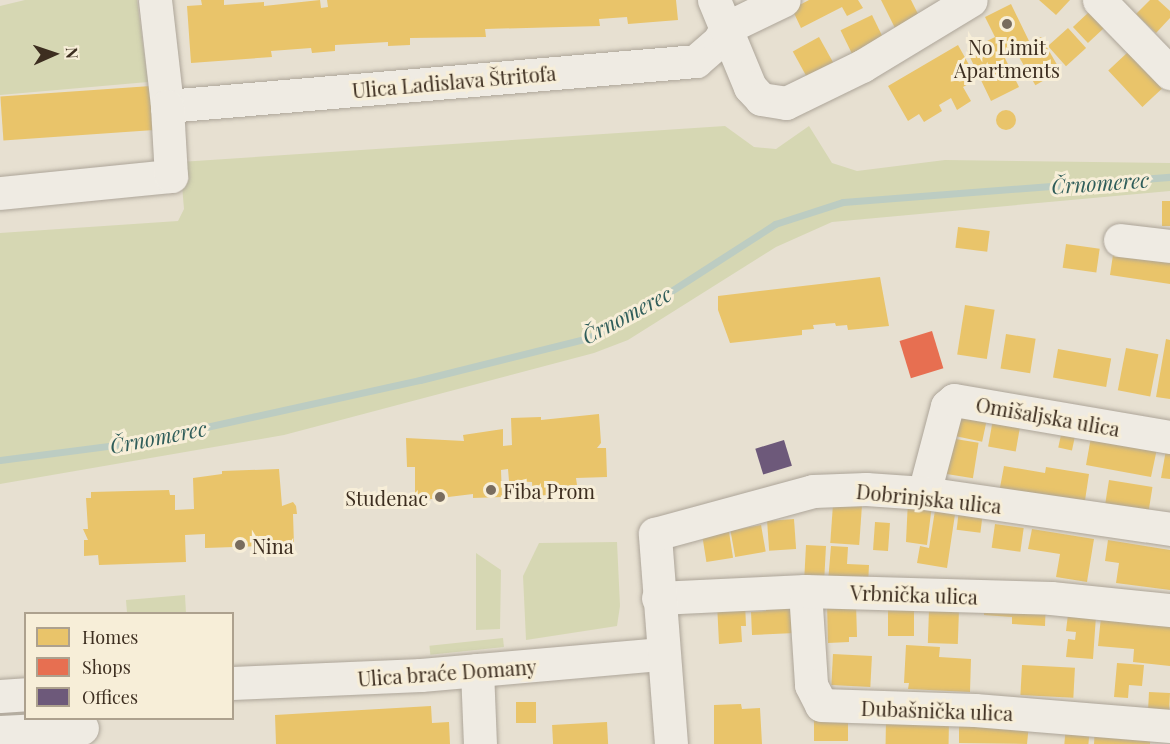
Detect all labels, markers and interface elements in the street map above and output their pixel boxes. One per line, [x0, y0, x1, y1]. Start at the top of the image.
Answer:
marker: No Limit Apartments [1000, 17, 1014, 31]
north arrow [24, 24, 84, 84]
place label: No Limit Apartments [954, 34, 1060, 81]
text: N [62, 47, 83, 59]
street label: Ulica Ladislava Štritofa [351, 60, 557, 102]
water label: Črnomerec [1050, 166, 1150, 198]
water label: Črnomerec [577, 280, 675, 348]
street label: Omišaljska ulica [974, 392, 1122, 440]
water label: Črnomerec [107, 414, 209, 458]
place label: Fiba Prom [503, 478, 595, 502]
street label: Dobrinjska ulica [855, 478, 1003, 518]
marker: Fiba Prom [484, 483, 498, 497]
place label: Studenac [345, 485, 428, 509]
marker: Studenac [433, 490, 447, 504]
place label: Nina [252, 533, 294, 557]
marker: Nina [233, 538, 247, 552]
street label: Vrbnička ulica [850, 580, 978, 608]
legend [24, 612, 234, 720]
text: Homes [82, 625, 138, 649]
street label: Ulica braće Domany [357, 654, 537, 690]
text: Shops [82, 655, 131, 679]
text: Offices [82, 685, 138, 709]
street label: Dubašnička ulica [860, 695, 1014, 725]

